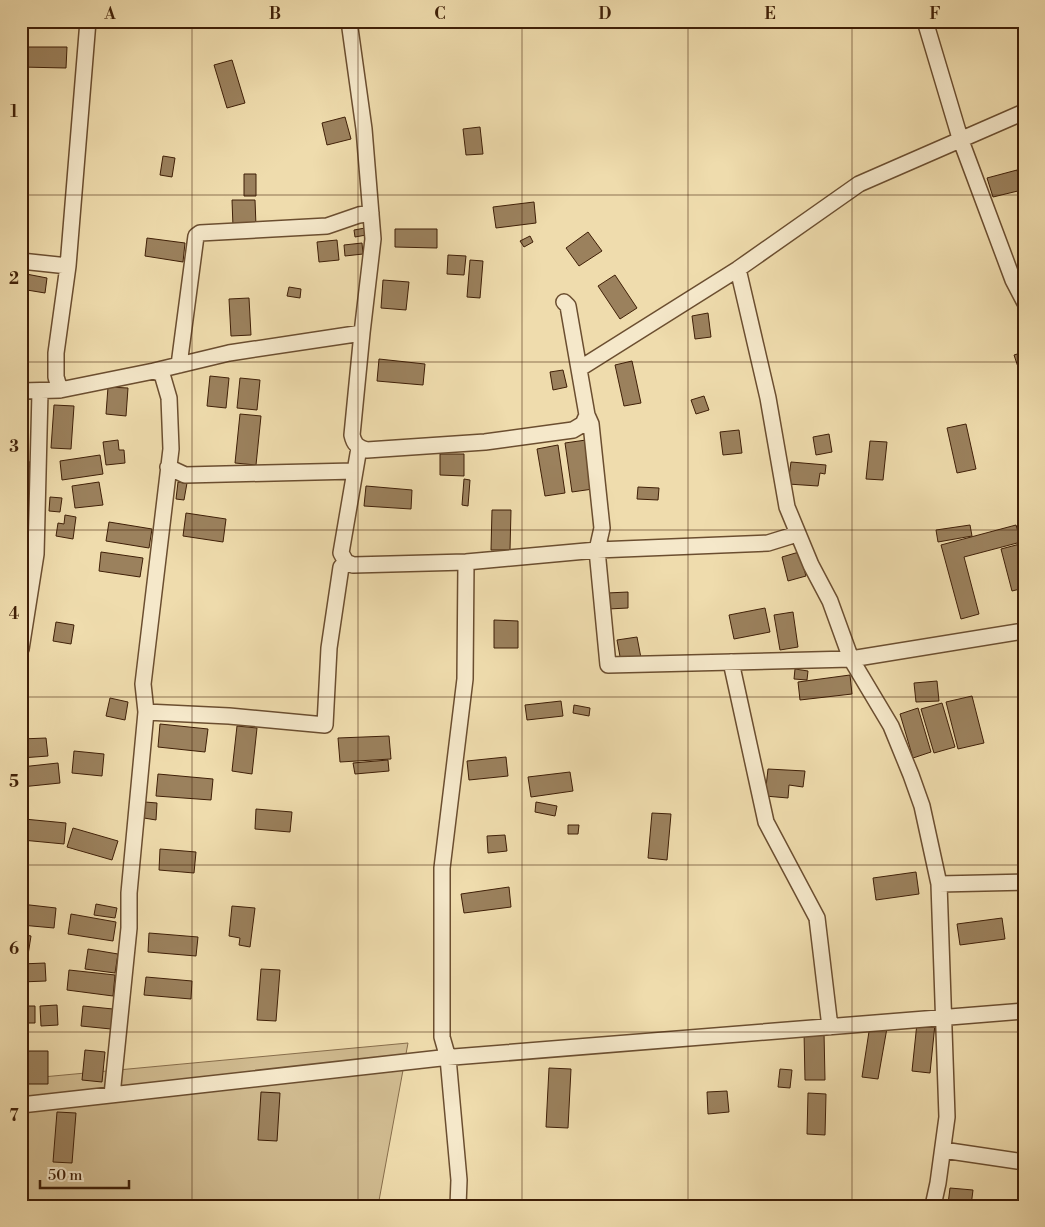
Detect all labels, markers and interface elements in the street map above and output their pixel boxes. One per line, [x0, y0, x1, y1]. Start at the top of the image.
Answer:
text: A [103, 4, 116, 24]
text: B [269, 4, 281, 24]
text: C [434, 4, 446, 24]
text: D [599, 4, 612, 24]
text: E [764, 4, 776, 24]
text: F [929, 4, 941, 24]
text: 1 [10, 102, 18, 122]
text: 2 [9, 269, 19, 289]
text: 3 [9, 437, 19, 457]
text: 4 [9, 604, 20, 624]
text: 5 [9, 772, 19, 792]
text: 6 [9, 939, 19, 959]
text: 7 [9, 1106, 19, 1126]
scale bar [40, 1157, 129, 1189]
text: 50 m [48, 1166, 82, 1185]

